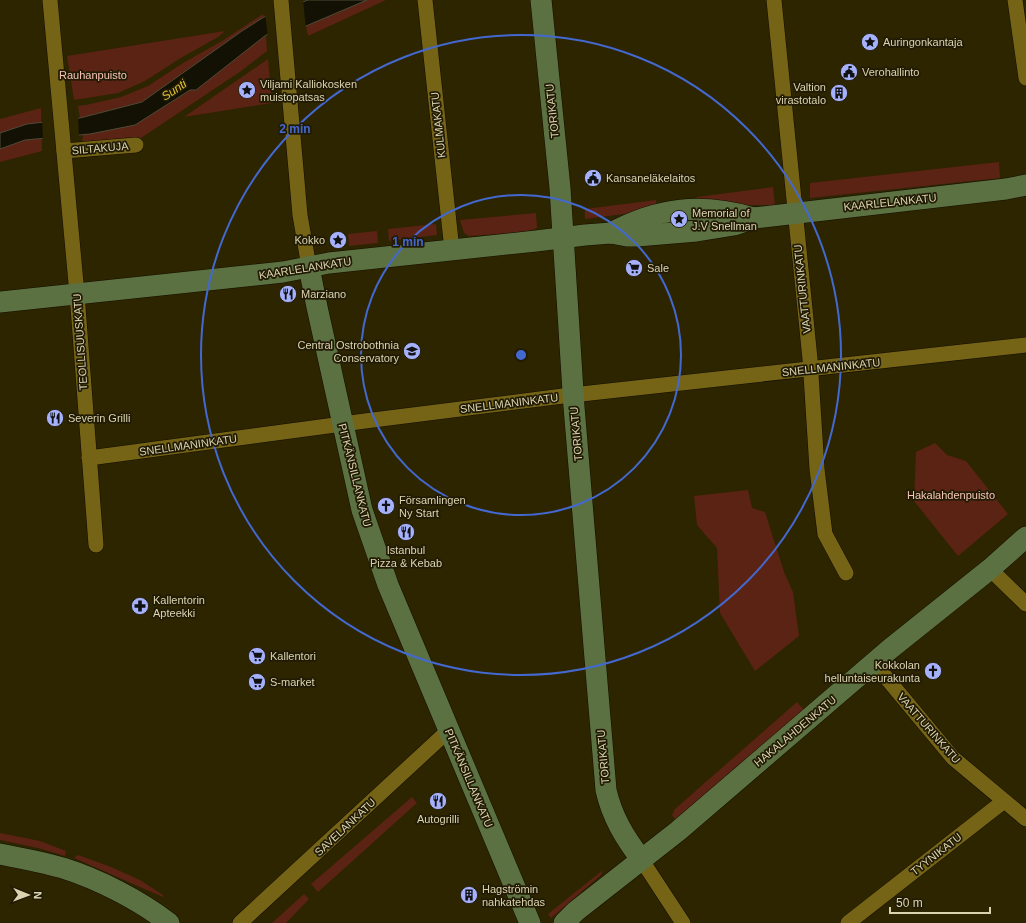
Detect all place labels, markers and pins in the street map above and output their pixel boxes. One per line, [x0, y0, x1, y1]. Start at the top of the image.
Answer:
place icon: Auringonkantaja [860, 32, 880, 52]
place label: Auringonkantaja [883, 36, 963, 48]
public building icon: Verohallinto [839, 62, 859, 82]
place label: Verohallinto [862, 66, 920, 78]
place label: Viljami Kalliokosken muistopatsas [260, 78, 357, 103]
place icon: Viljami Kalliokosken muistopatsas [237, 80, 257, 100]
place label: Valtion virastotalo [776, 81, 826, 106]
building icon: Valtion virastotalo [829, 83, 849, 103]
public building icon: Kansaneläkelaitos [583, 168, 603, 188]
place label: Kansaneläkelaitos [606, 172, 696, 184]
place label: Memorial of J.V Snellman [692, 207, 757, 232]
place icon: Memorial of J.V Snellman [669, 209, 689, 229]
place icon: Kokko [328, 230, 348, 250]
place label: Kokko [294, 234, 325, 246]
supermarket icon: Sale [624, 258, 644, 278]
place label: Sale [647, 262, 669, 274]
restaurant icon: Marziano [278, 284, 298, 304]
place label: Marziano [301, 288, 346, 300]
place label: Central Ostrobothnia Conservatory [298, 339, 400, 364]
school or university icon: Central Ostrobothnia Conservatory [402, 341, 422, 361]
centre of rings [514, 348, 528, 362]
restaurant icon: Severin Grilli [45, 408, 65, 428]
place label: Severin Grilli [68, 412, 130, 424]
place label: Församlingen Ny Start [399, 494, 466, 519]
church icon: Församlingen Ny Start [376, 496, 396, 516]
restaurant icon: Istanbul Pizza & Kebab [396, 522, 416, 542]
place label: Istanbul Pizza & Kebab [370, 544, 442, 569]
place label: Kallentorin Apteekki [153, 594, 205, 619]
pharmacy icon: Kallentorin Apteekki [130, 596, 150, 616]
supermarket icon: Kallentori [247, 646, 267, 666]
place label: Kallentori [270, 650, 316, 662]
place label: Kokkolan helluntaiseurakunta [825, 659, 921, 684]
church icon: Kokkolan helluntaiseurakunta [923, 661, 943, 681]
supermarket icon: S-market [247, 672, 267, 692]
place label: S-market [270, 676, 315, 688]
restaurant icon: Autogrilli [428, 791, 448, 811]
place label: Autogrilli [417, 813, 459, 825]
place label: Hagströmin nahkatehdas [482, 883, 545, 908]
building icon: Hagströmin nahkatehdas [459, 885, 479, 905]

